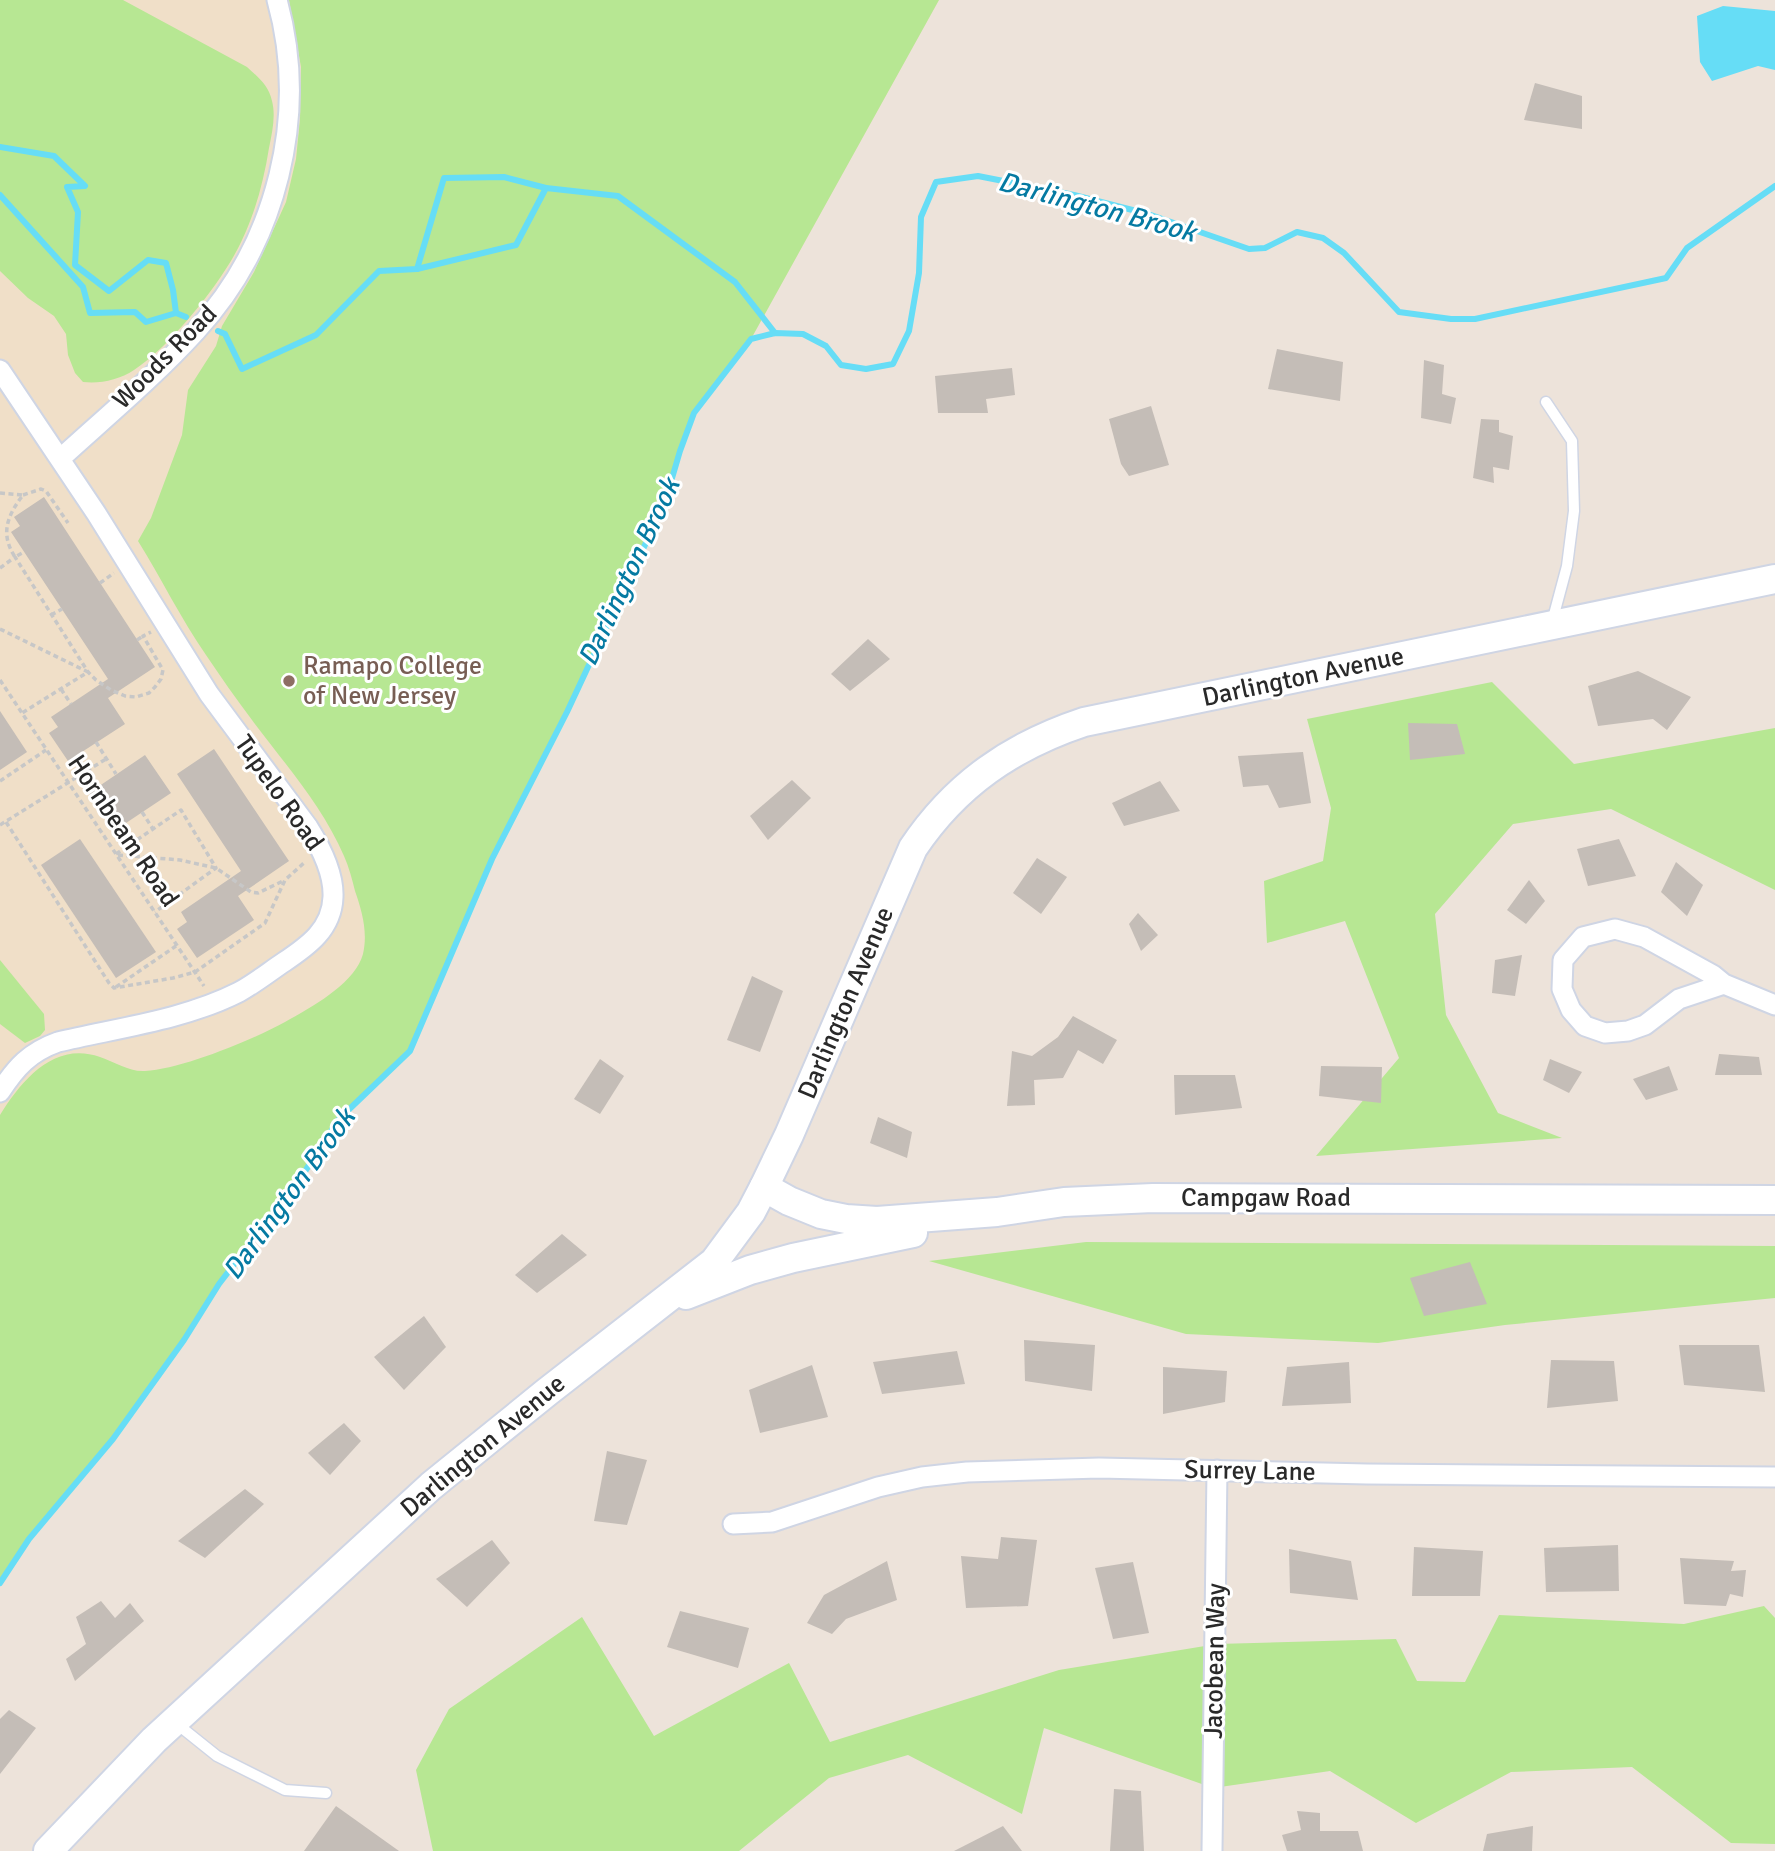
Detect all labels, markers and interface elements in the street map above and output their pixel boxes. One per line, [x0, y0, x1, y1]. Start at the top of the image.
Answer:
water label: Darlington Brook [994, 164, 1202, 250]
street label: Woods Road [106, 298, 224, 416]
water label: Darlington Brook [571, 470, 689, 671]
street label: Darlington Avenue [1199, 640, 1407, 714]
place label: Ramapo College of New Jersey [303, 650, 482, 712]
marker: Ramapo College of New Jersey [281, 673, 297, 689]
street label: Tupelo Road [227, 729, 331, 857]
street label: Hornbeam Road [60, 749, 186, 913]
street label: Darlington Avenue [791, 902, 901, 1104]
water label: Darlington Brook [216, 1099, 364, 1286]
street label: Campgaw Road [1181, 1182, 1351, 1214]
street label: Darlington Avenue [394, 1368, 572, 1524]
street label: Surrey Lane [1184, 1454, 1316, 1488]
street label: Jacobean Way [1198, 1583, 1232, 1739]

